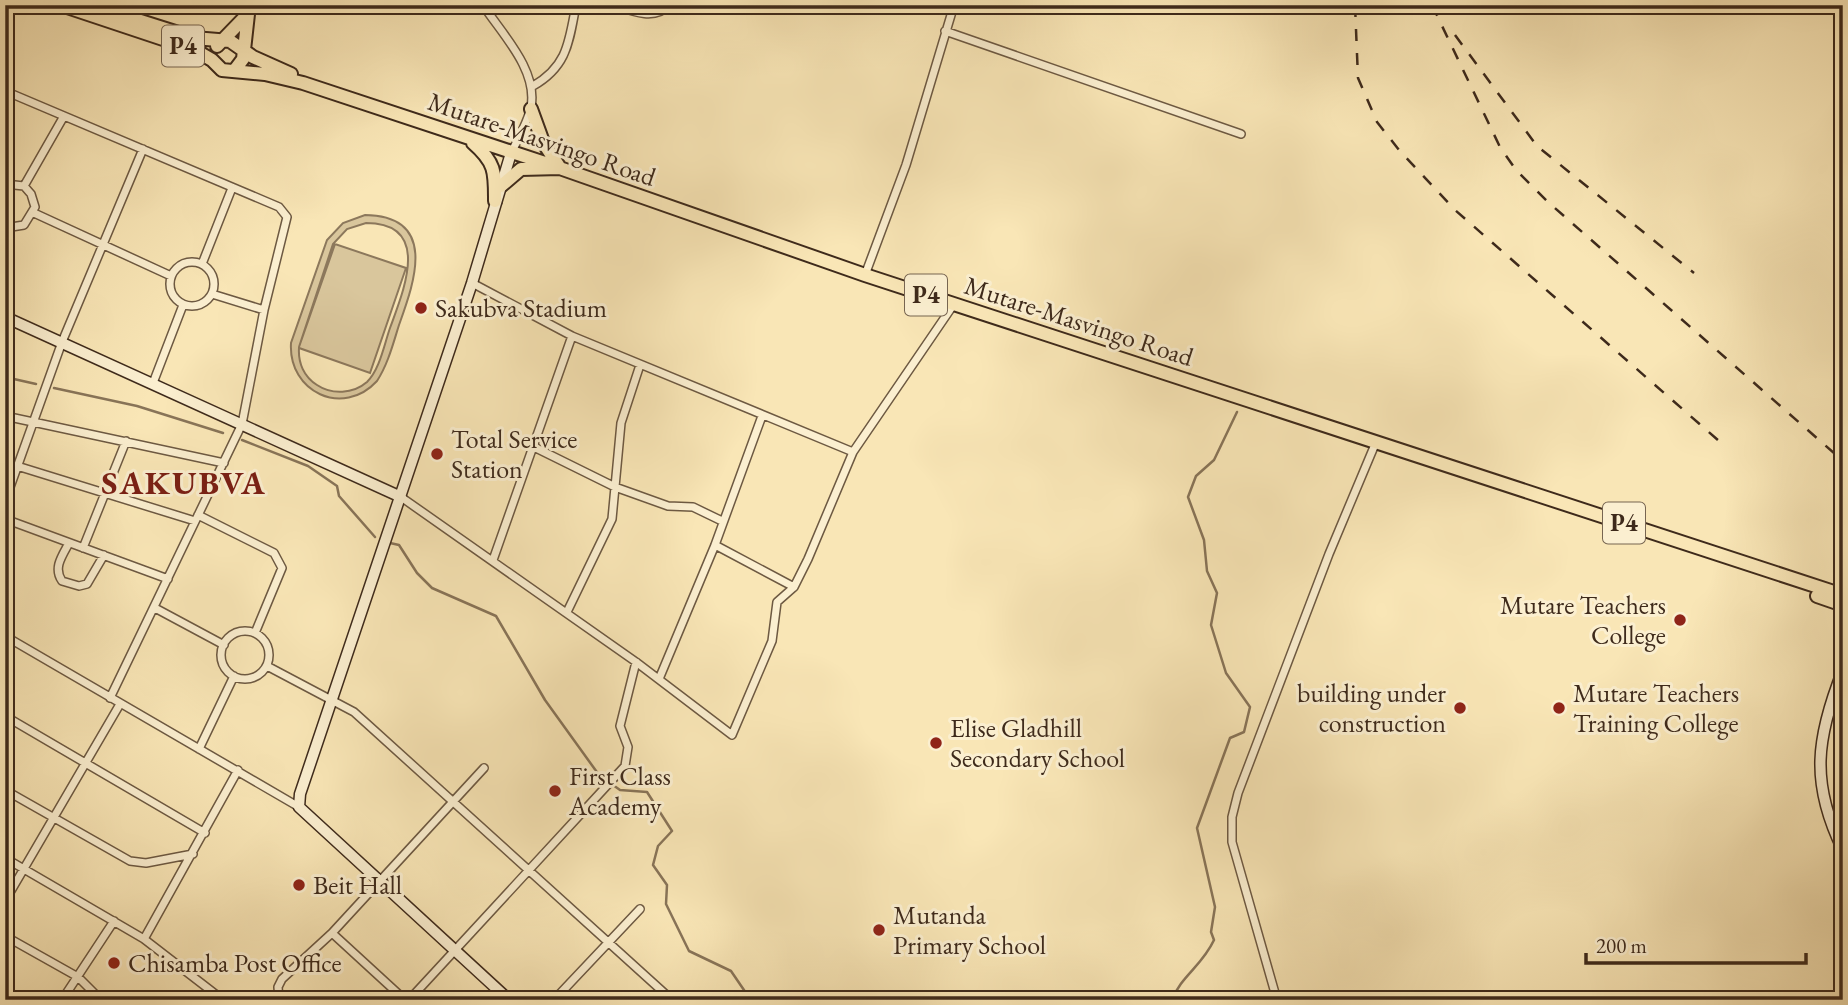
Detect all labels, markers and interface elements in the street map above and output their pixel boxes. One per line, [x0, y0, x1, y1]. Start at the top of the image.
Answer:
road number: P4 [162, 26, 204, 66]
street label: Mutare-Masvingo Road [424, 84, 661, 194]
street label: Mutare-Masvingo Road [960, 268, 1199, 374]
road number: P4 [905, 274, 947, 316]
place label: Sakubva Stadium [435, 291, 607, 325]
marker: Sakubva Stadium [413, 300, 429, 316]
place label: Total Service Station [451, 422, 577, 486]
marker: Total Service Station [429, 446, 445, 462]
district label: SAKUBVA [101, 461, 267, 504]
road number: P4 [1603, 502, 1645, 544]
place label: Mutare Teachers College [1500, 588, 1666, 652]
marker: Mutare Teachers College [1672, 612, 1688, 628]
place label: building under construction [1297, 676, 1446, 740]
place label: Mutare Teachers Training College [1573, 676, 1739, 740]
marker: building under construction [1452, 700, 1468, 716]
marker: Mutare Teachers Training College [1551, 700, 1567, 716]
place label: Elise Gladhill Secondary School [950, 711, 1125, 775]
marker: Elise Gladhill Secondary School [928, 735, 944, 751]
place label: First Class Academy [568, 759, 671, 823]
marker: First Class Academy [547, 783, 563, 799]
place label: Beit Hall [313, 868, 402, 902]
marker: Beit Hall [291, 877, 307, 893]
place label: Mutanda Primary School [893, 898, 1046, 962]
scale bar [1586, 921, 1806, 965]
marker: Mutanda Primary School [871, 922, 887, 938]
text: 200 m [1596, 932, 1647, 959]
place label: Chisamba Post Office [128, 946, 342, 980]
marker: Chisamba Post Office [106, 955, 122, 971]

